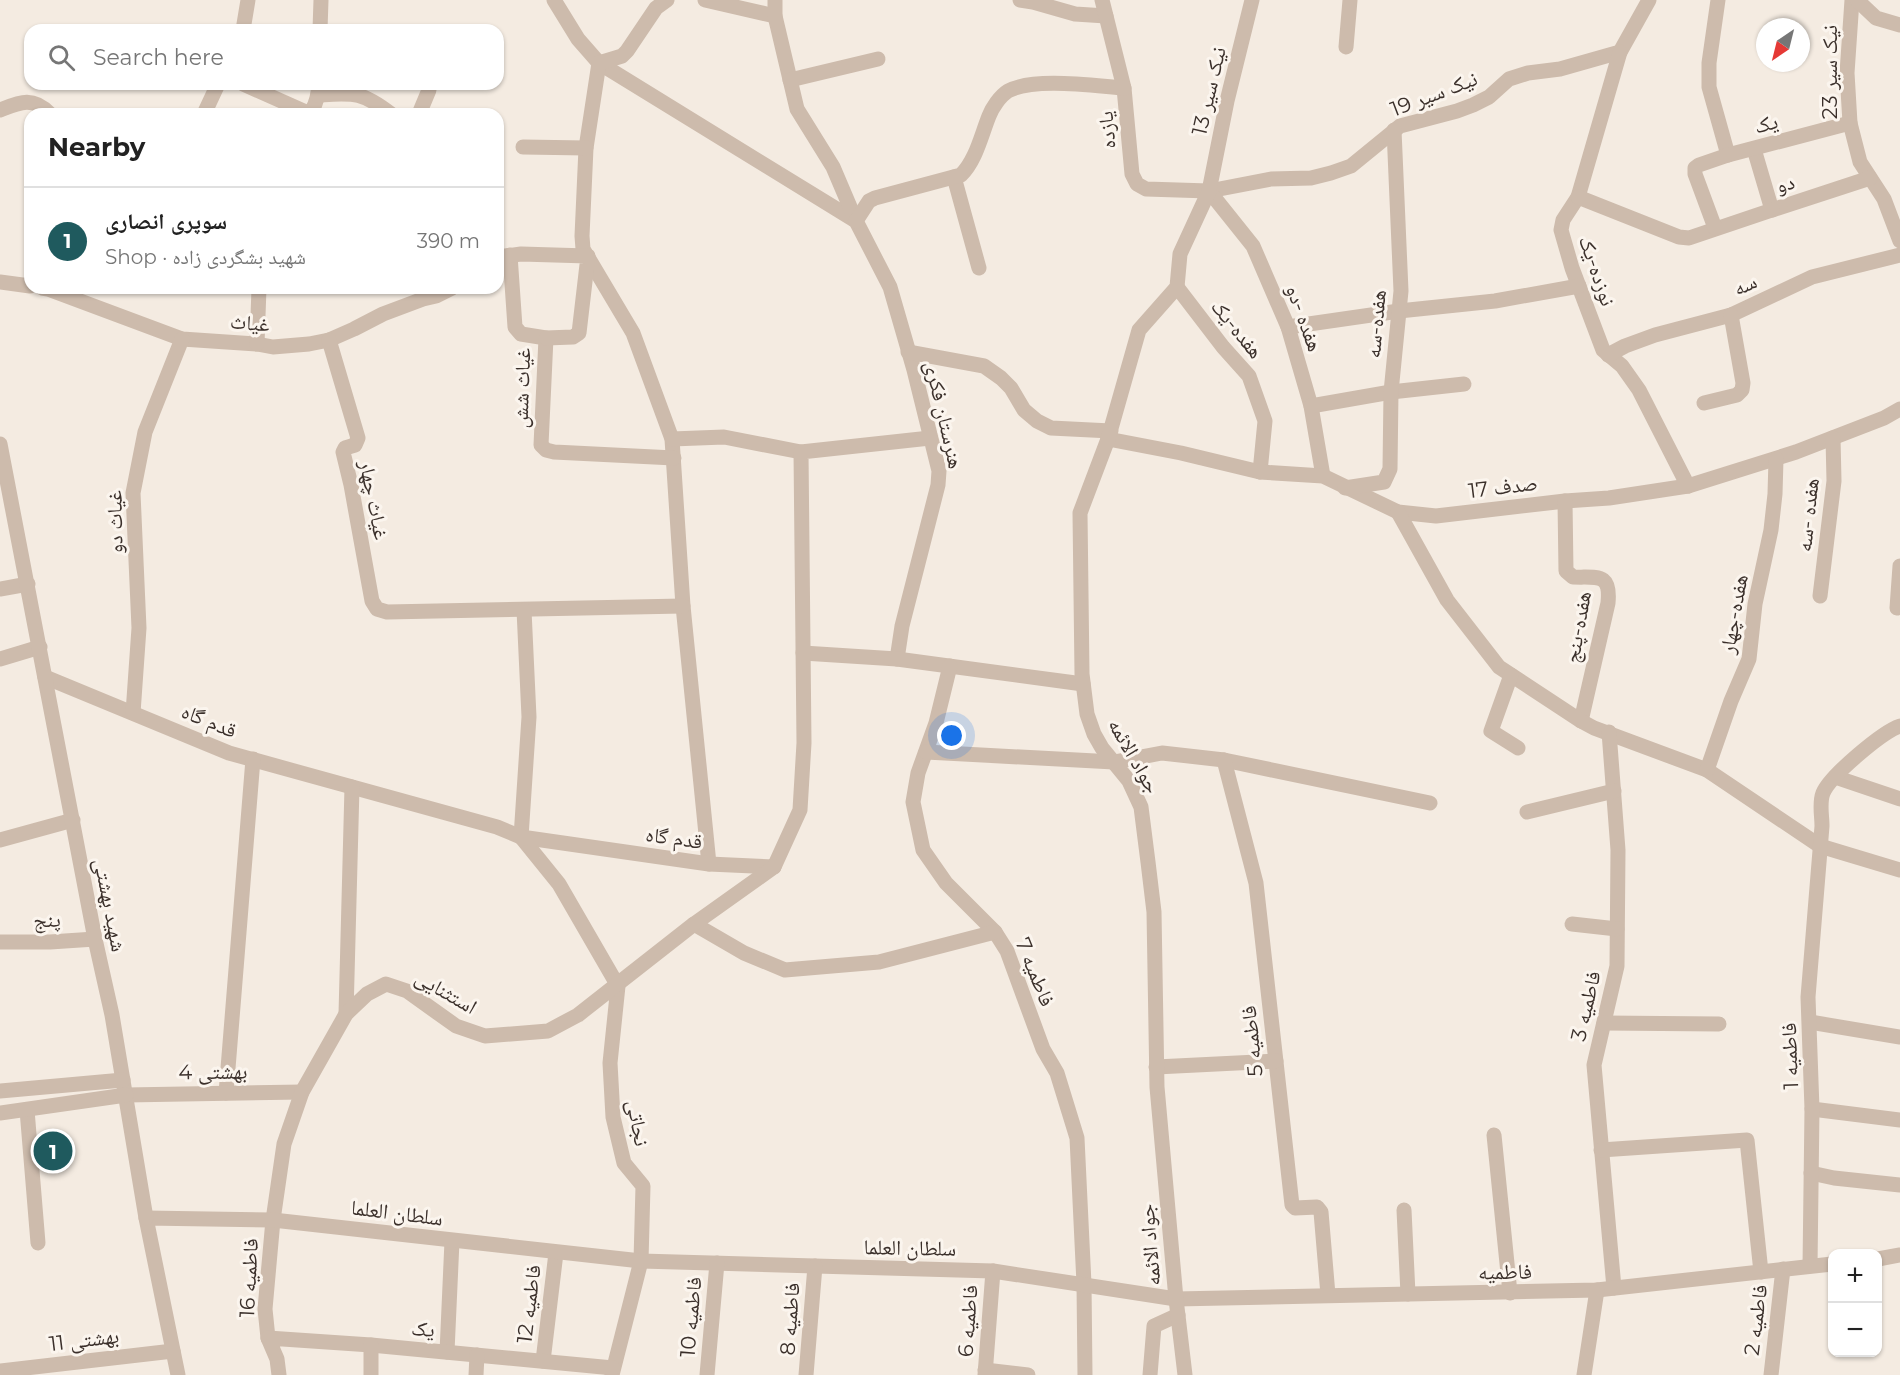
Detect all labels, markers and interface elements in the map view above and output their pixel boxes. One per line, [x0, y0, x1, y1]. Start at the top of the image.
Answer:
north arrow [1756, 18, 1810, 72]
search box [24, 24, 504, 90]
street label: نیک سیر 23 [1817, 25, 1842, 119]
icon: search [45, 41, 78, 74]
text: Search here [93, 44, 224, 71]
street label: نیک سیر 13 [1186, 44, 1231, 138]
street label: نیک سیر 19 [1387, 66, 1481, 121]
street label: یک [1751, 108, 1780, 139]
street label: یازده [1092, 110, 1121, 150]
text: Nearby [48, 131, 145, 163]
street label: دو [1772, 169, 1798, 198]
text: سوپری انصاری [105, 208, 227, 235]
text: 1 [64, 229, 71, 253]
text: 390 m [417, 229, 480, 253]
street label: نوزده-یک [1574, 232, 1621, 309]
text: Shop · شهید بشگردی زاده [105, 245, 306, 269]
street label: سه [1729, 268, 1761, 301]
street label: هفده -دو [1281, 281, 1328, 355]
street label: هفده-سه [1360, 289, 1391, 359]
street label: هفده-یک [1206, 294, 1269, 363]
street label: غیاث [229, 308, 271, 337]
street label: غیاث شش [508, 347, 536, 429]
street label: هنرستان فکری [920, 359, 969, 471]
street label: غیاث چهار [354, 457, 394, 542]
street label: صدف 17 [1467, 470, 1539, 503]
street label: هفده -سه [1791, 477, 1824, 553]
street label: غیاث دو [101, 490, 128, 554]
street label: هفده-چهار [1714, 572, 1753, 657]
street label: هفده-پنج [1559, 589, 1597, 665]
street label: قدم گاه [177, 698, 240, 745]
street label: جواد الائمه [1103, 714, 1166, 798]
your location [937, 721, 966, 750]
street label: قدم گاه [644, 821, 704, 856]
street label: شهید بهشتی [88, 856, 132, 954]
street label: پنج [33, 907, 61, 933]
street label: فاطمیه 7 [1010, 934, 1060, 1010]
street label: استثنایی [410, 964, 482, 1020]
street label: فاطمیه 3 [1565, 968, 1606, 1043]
street label: فاطمیه 5 [1235, 1004, 1268, 1078]
street label: فاطمیه 1 [1776, 1022, 1803, 1090]
street label: بهشتی 4 [178, 1058, 248, 1086]
street label: نجاتی [621, 1098, 655, 1148]
pin: 1 [34, 1128, 72, 1174]
street label: سلطان العلما [350, 1194, 445, 1231]
street label: جواد الائمه [1133, 1203, 1166, 1287]
street label: سلطان العلما [864, 1234, 957, 1261]
street label: فاطمیه 16 [234, 1238, 263, 1318]
map controls [1828, 1249, 1882, 1357]
button: + [1828, 1249, 1882, 1303]
street label: فاطمیه [1478, 1259, 1532, 1284]
street label: فاطمیه 12 [511, 1263, 546, 1345]
street label: فاطمیه 10 [675, 1276, 706, 1358]
street label: فاطمیه 8 [774, 1282, 805, 1356]
street label: فاطمیه 2 [1739, 1283, 1772, 1357]
street label: فاطمیه 6 [953, 1284, 982, 1358]
button: − [1828, 1303, 1882, 1357]
street label: یک [410, 1315, 436, 1342]
street label: بهشتی 11 [47, 1323, 121, 1357]

